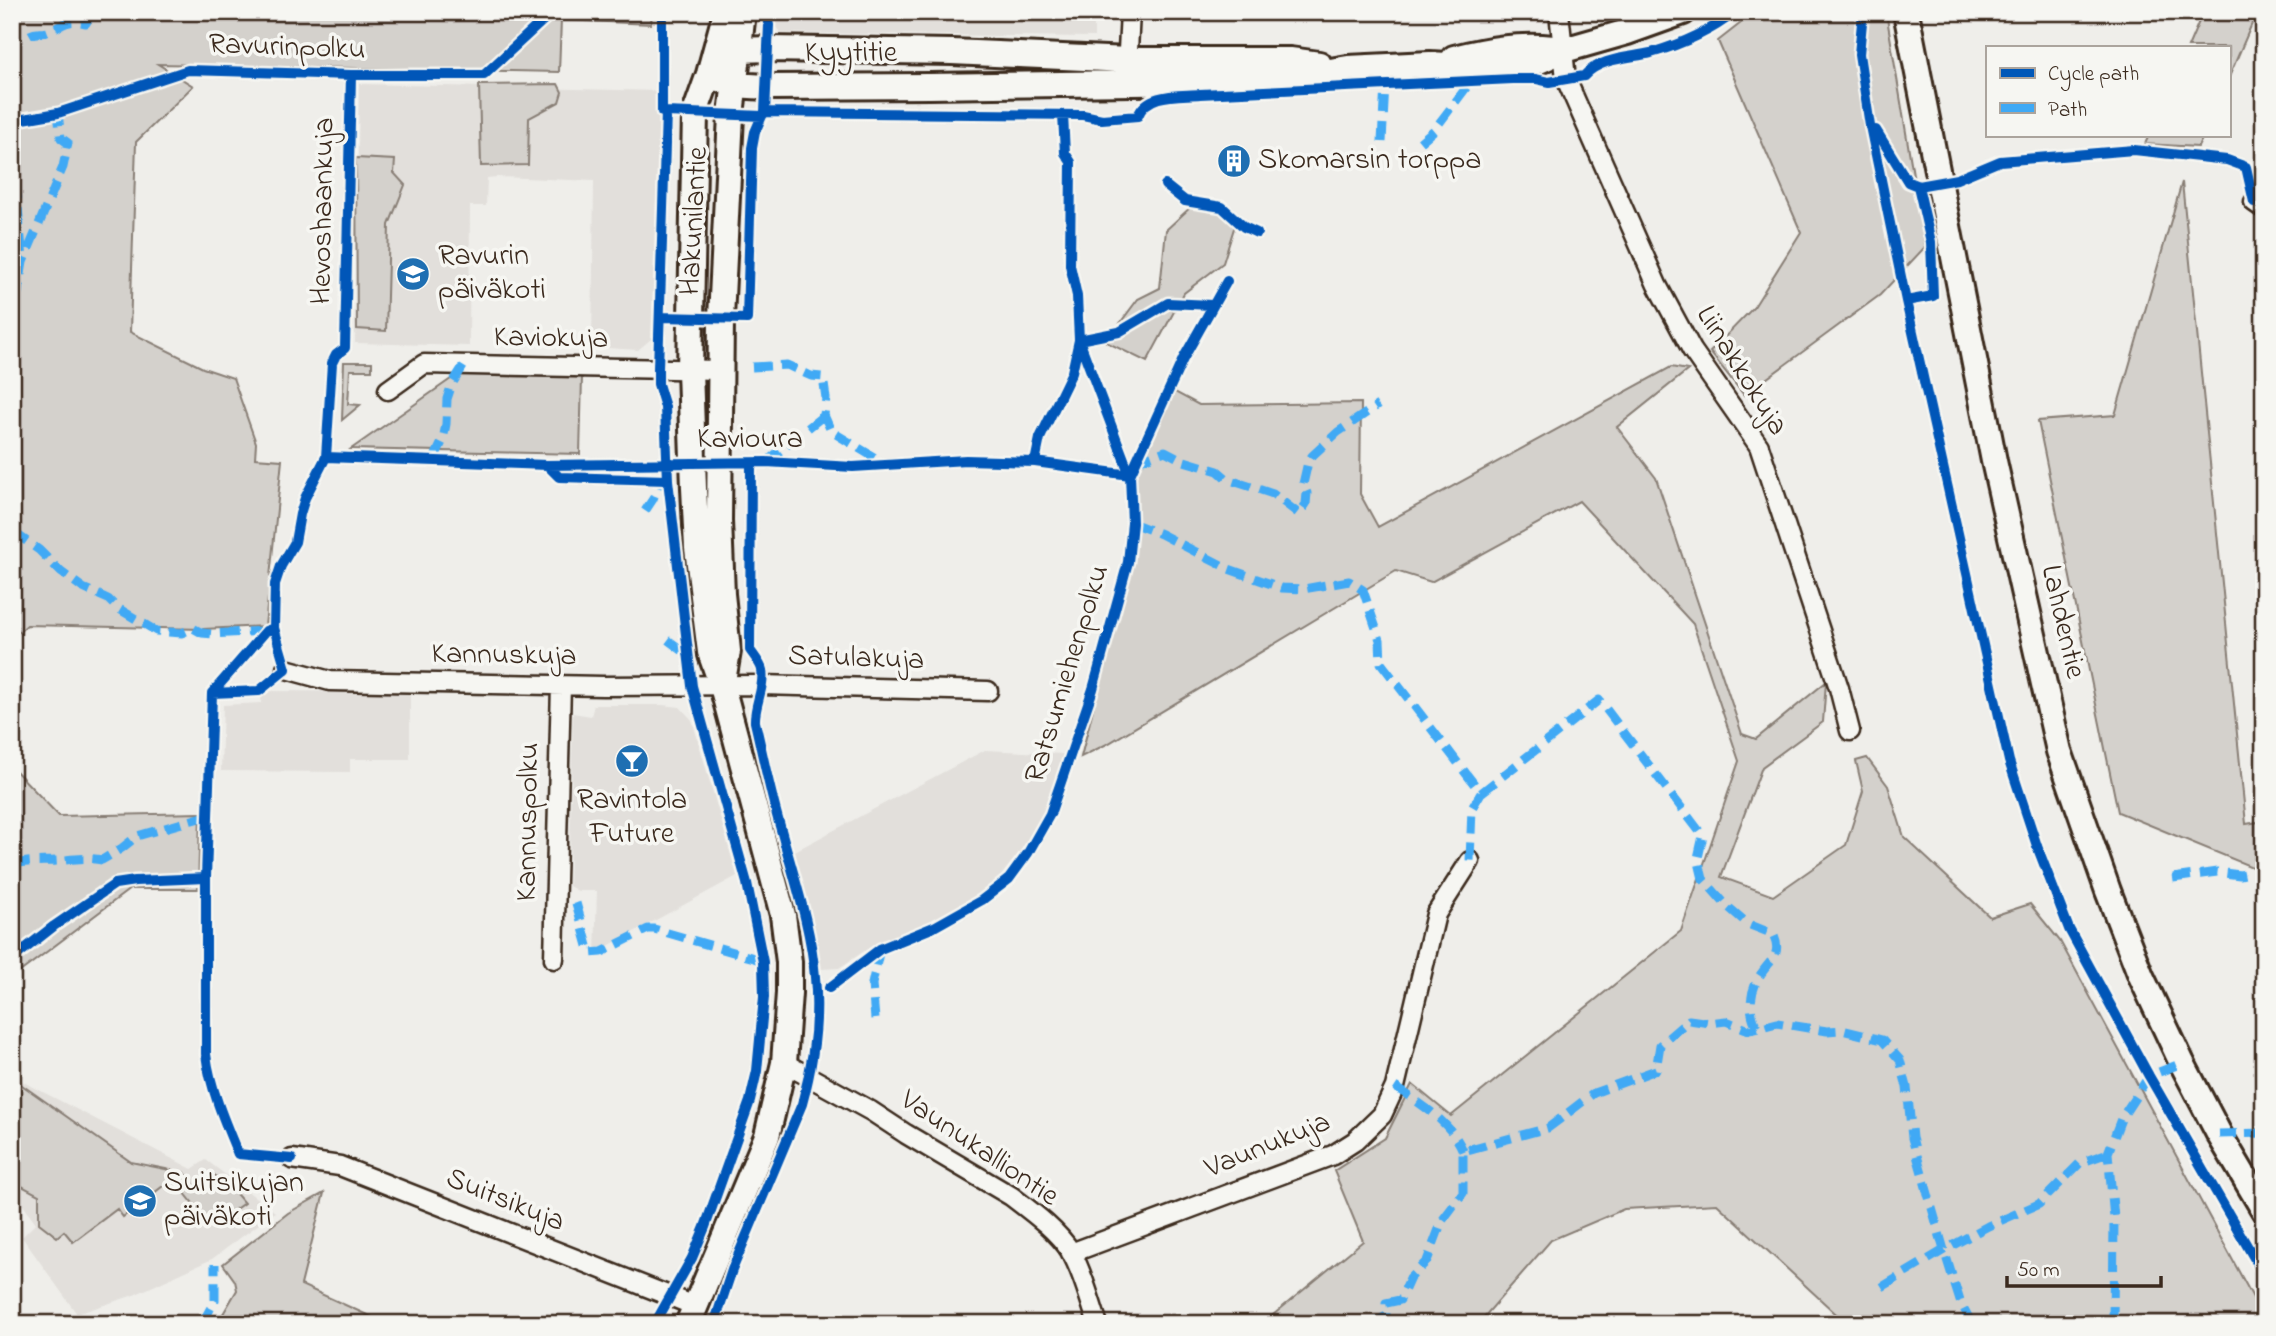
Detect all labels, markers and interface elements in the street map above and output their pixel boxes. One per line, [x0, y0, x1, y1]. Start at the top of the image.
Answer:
street label: Ravurinpolku [208, 23, 366, 73]
street label: Kyytitie [805, 32, 898, 76]
legend [1986, 46, 2230, 136]
text: Cycle path [2048, 60, 2139, 92]
text: Path [2048, 96, 2087, 126]
street label: Hevoshaankuja [300, 117, 348, 305]
place label: Skomarsin torppa [1258, 139, 1482, 183]
building icon: Skomarsin torppa [1215, 142, 1253, 180]
street label: Hakunilantie [669, 145, 721, 297]
place label: Ravurin päiväkoti [438, 235, 546, 313]
school or university icon: Ravurin päiväkoti [394, 255, 432, 293]
street label: Liinakkokuja [1684, 297, 1798, 445]
street label: Kaviokuja [493, 316, 609, 362]
street label: Kavioura [697, 418, 803, 462]
street label: Ratsumiehenpolku [1014, 559, 1122, 789]
street label: Lahdentie [2028, 561, 2097, 684]
street label: Kannuskuja [431, 633, 577, 679]
street label: Satulakuja [787, 635, 925, 683]
street label: Kannuspolku [506, 742, 552, 902]
bar icon: Ravintola Future [613, 742, 651, 780]
place label: Ravintola Future [577, 779, 687, 857]
street label: Vaunukalliontie [890, 1079, 1068, 1219]
street label: Vaunukuja [1198, 1101, 1337, 1191]
street label: Suitsikuja [439, 1157, 571, 1245]
place label: Suitsikujan päiväkoti [164, 1162, 304, 1240]
school or university icon: Suitsikujan päiväkoti [121, 1182, 159, 1220]
scale bar [2007, 1245, 2160, 1289]
text: 50 m [2017, 1256, 2060, 1286]

